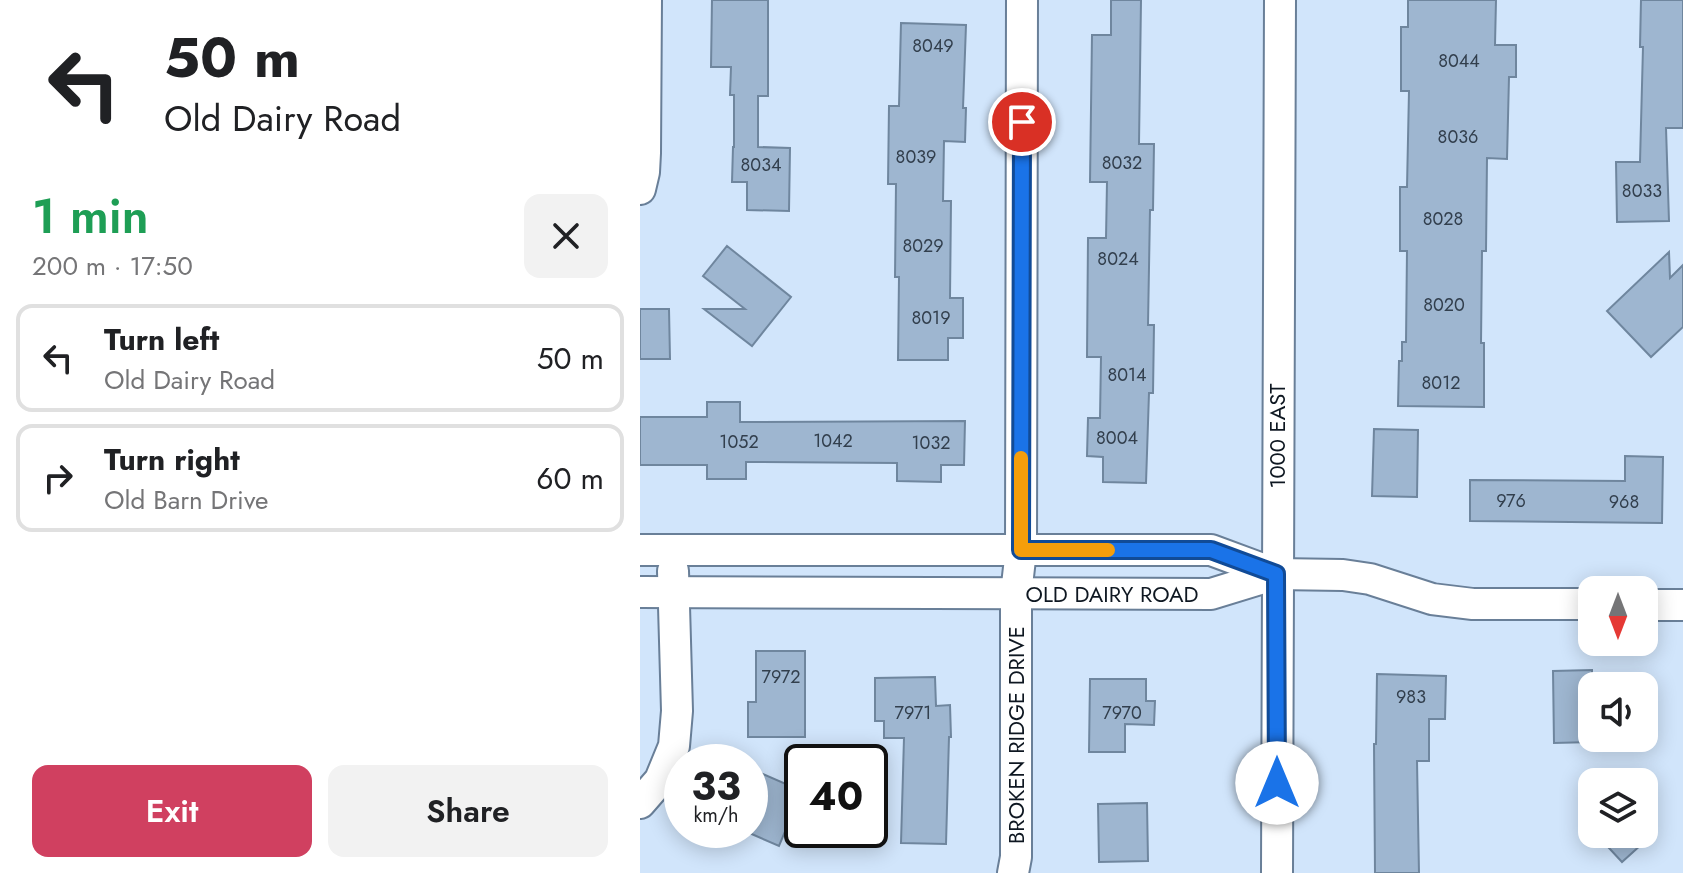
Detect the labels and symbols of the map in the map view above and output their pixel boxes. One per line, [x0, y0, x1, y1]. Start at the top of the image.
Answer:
house number: 8049 [912, 33, 954, 59]
house number: 8044 [1438, 48, 1480, 74]
pin [988, 88, 1056, 156]
house number: 8036 [1438, 124, 1478, 150]
house number: 8039 [896, 144, 936, 170]
house number: 8032 [1102, 150, 1142, 176]
house number: 8034 [741, 152, 781, 178]
house number: 8033 [1622, 178, 1662, 204]
house number: 8028 [1423, 206, 1463, 232]
house number: 8029 [902, 233, 944, 259]
house number: 8024 [1097, 246, 1139, 272]
house number: 8020 [1423, 292, 1465, 318]
house number: 8019 [911, 305, 951, 331]
house number: 8014 [1107, 362, 1147, 388]
house number: 8012 [1422, 370, 1460, 396]
street label: 1000 EAST [1261, 383, 1293, 489]
house number: 8004 [1096, 425, 1138, 451]
house number: 1042 [813, 428, 853, 454]
house number: 1052 [719, 429, 759, 455]
house number: 1032 [912, 430, 950, 456]
house number: 976 [1496, 488, 1526, 514]
house number: 968 [1609, 489, 1639, 515]
north arrow [1578, 576, 1658, 656]
street label: OLD DAIRY ROAD [1026, 578, 1198, 610]
street label: BROKEN RIDGE DRIVE [1000, 626, 1032, 844]
house number: 7972 [762, 664, 800, 690]
house number: 983 [1396, 684, 1426, 710]
house number: 7971 [895, 700, 931, 726]
house number: 7970 [1102, 700, 1142, 726]
position arrow [1235, 741, 1319, 825]
speed limit sign: 40 [784, 744, 888, 848]

